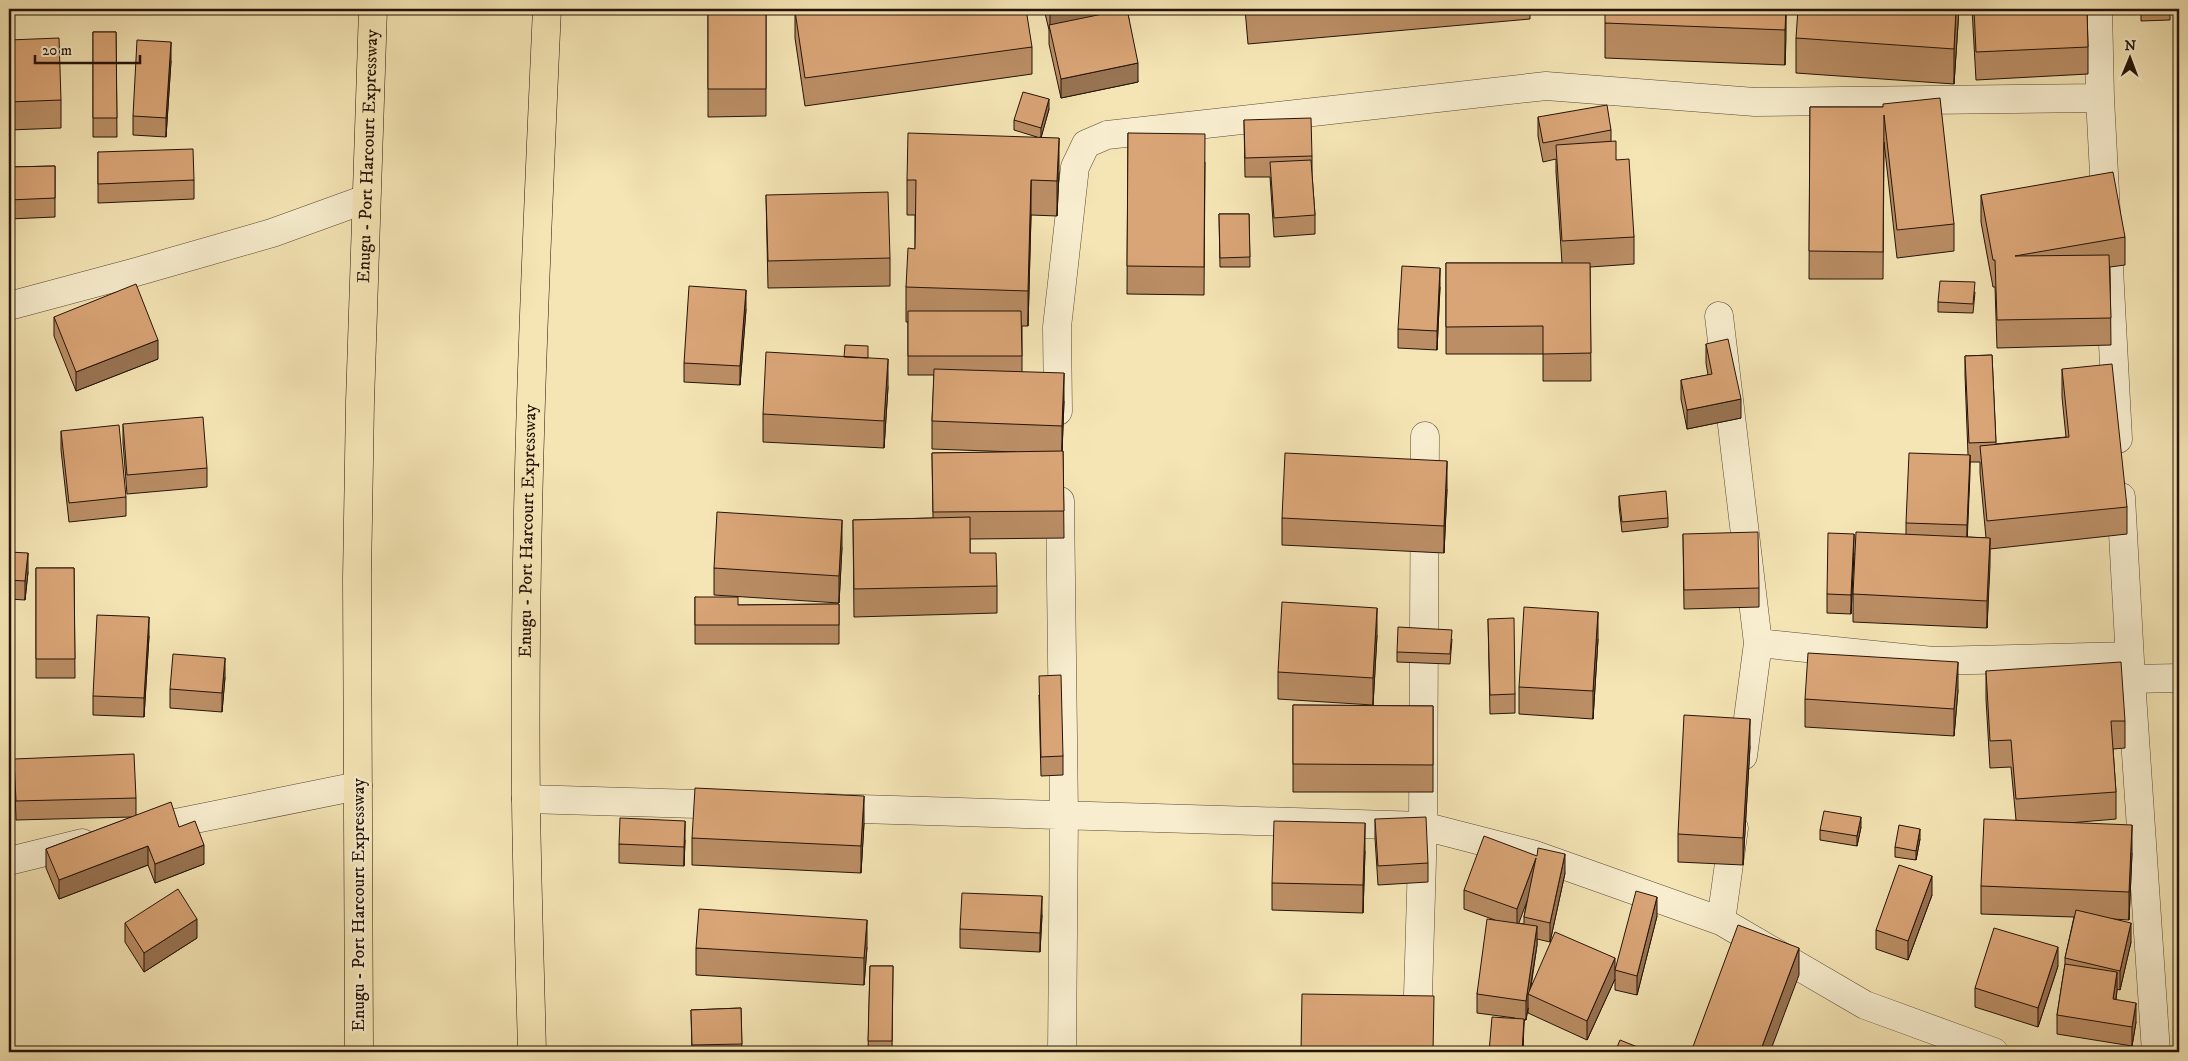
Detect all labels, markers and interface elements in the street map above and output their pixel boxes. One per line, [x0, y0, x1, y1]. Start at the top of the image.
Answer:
street label: Enugu - Port Harcourt Expressway [353, 29, 383, 283]
scale bar [35, 32, 140, 64]
north arrow [2106, 32, 2156, 82]
text: N [2124, 37, 2137, 55]
text: 20 m [42, 41, 72, 60]
street label: Enugu - Port Harcourt Expressway [515, 403, 542, 658]
street label: Enugu - Port Harcourt Expressway [348, 778, 370, 1032]

